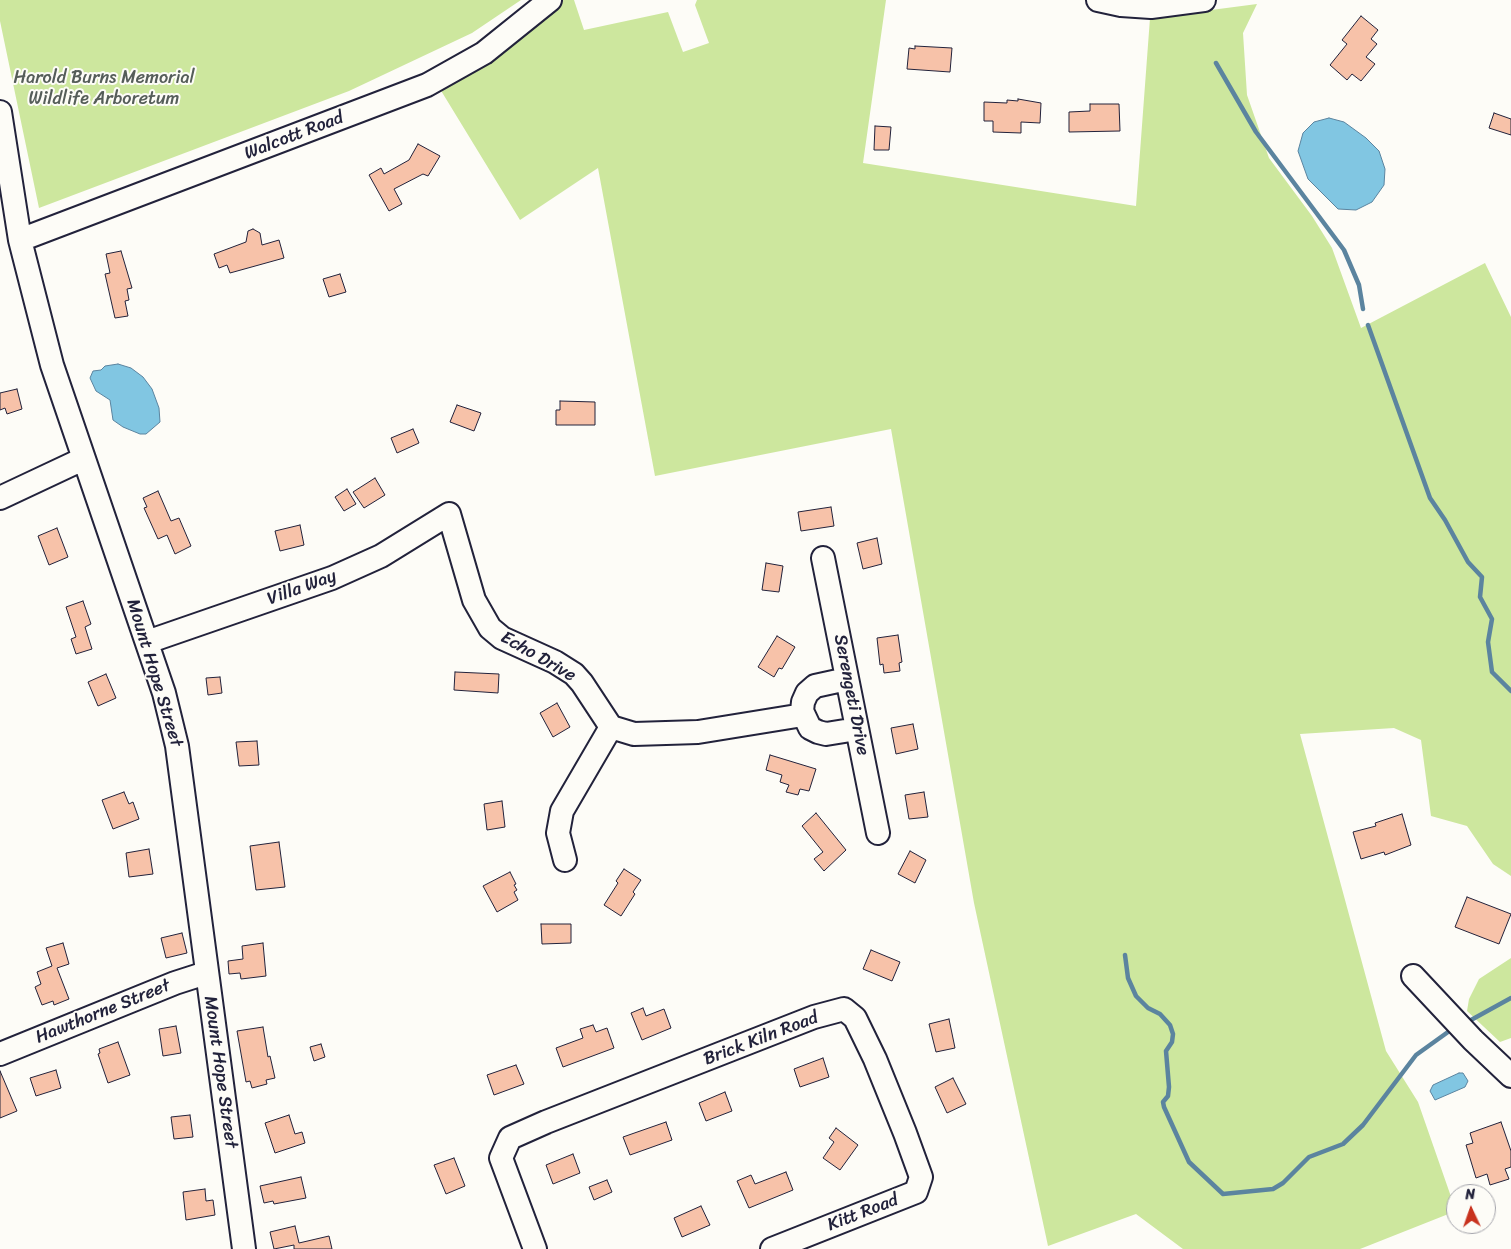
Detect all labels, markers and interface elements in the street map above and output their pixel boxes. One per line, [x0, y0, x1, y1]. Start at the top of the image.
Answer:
park label: Harold Burns Memorial Wildlife Arboretum [13, 67, 195, 110]
street label: Walcott Road [241, 107, 347, 165]
street label: Villa Way [265, 566, 339, 610]
street label: Mount Hope Street [121, 597, 187, 749]
street label: Echo Drive [497, 627, 579, 687]
street label: Serengeti Drive [829, 633, 873, 757]
street label: Hawthorne Street [32, 975, 174, 1049]
street label: Mount Hope Street [199, 995, 241, 1149]
street label: Brick Kiln Road [701, 1007, 821, 1071]
text: N [1465, 1182, 1476, 1207]
north arrow [1446, 1184, 1496, 1234]
street label: Kitt Road [825, 1190, 901, 1236]

